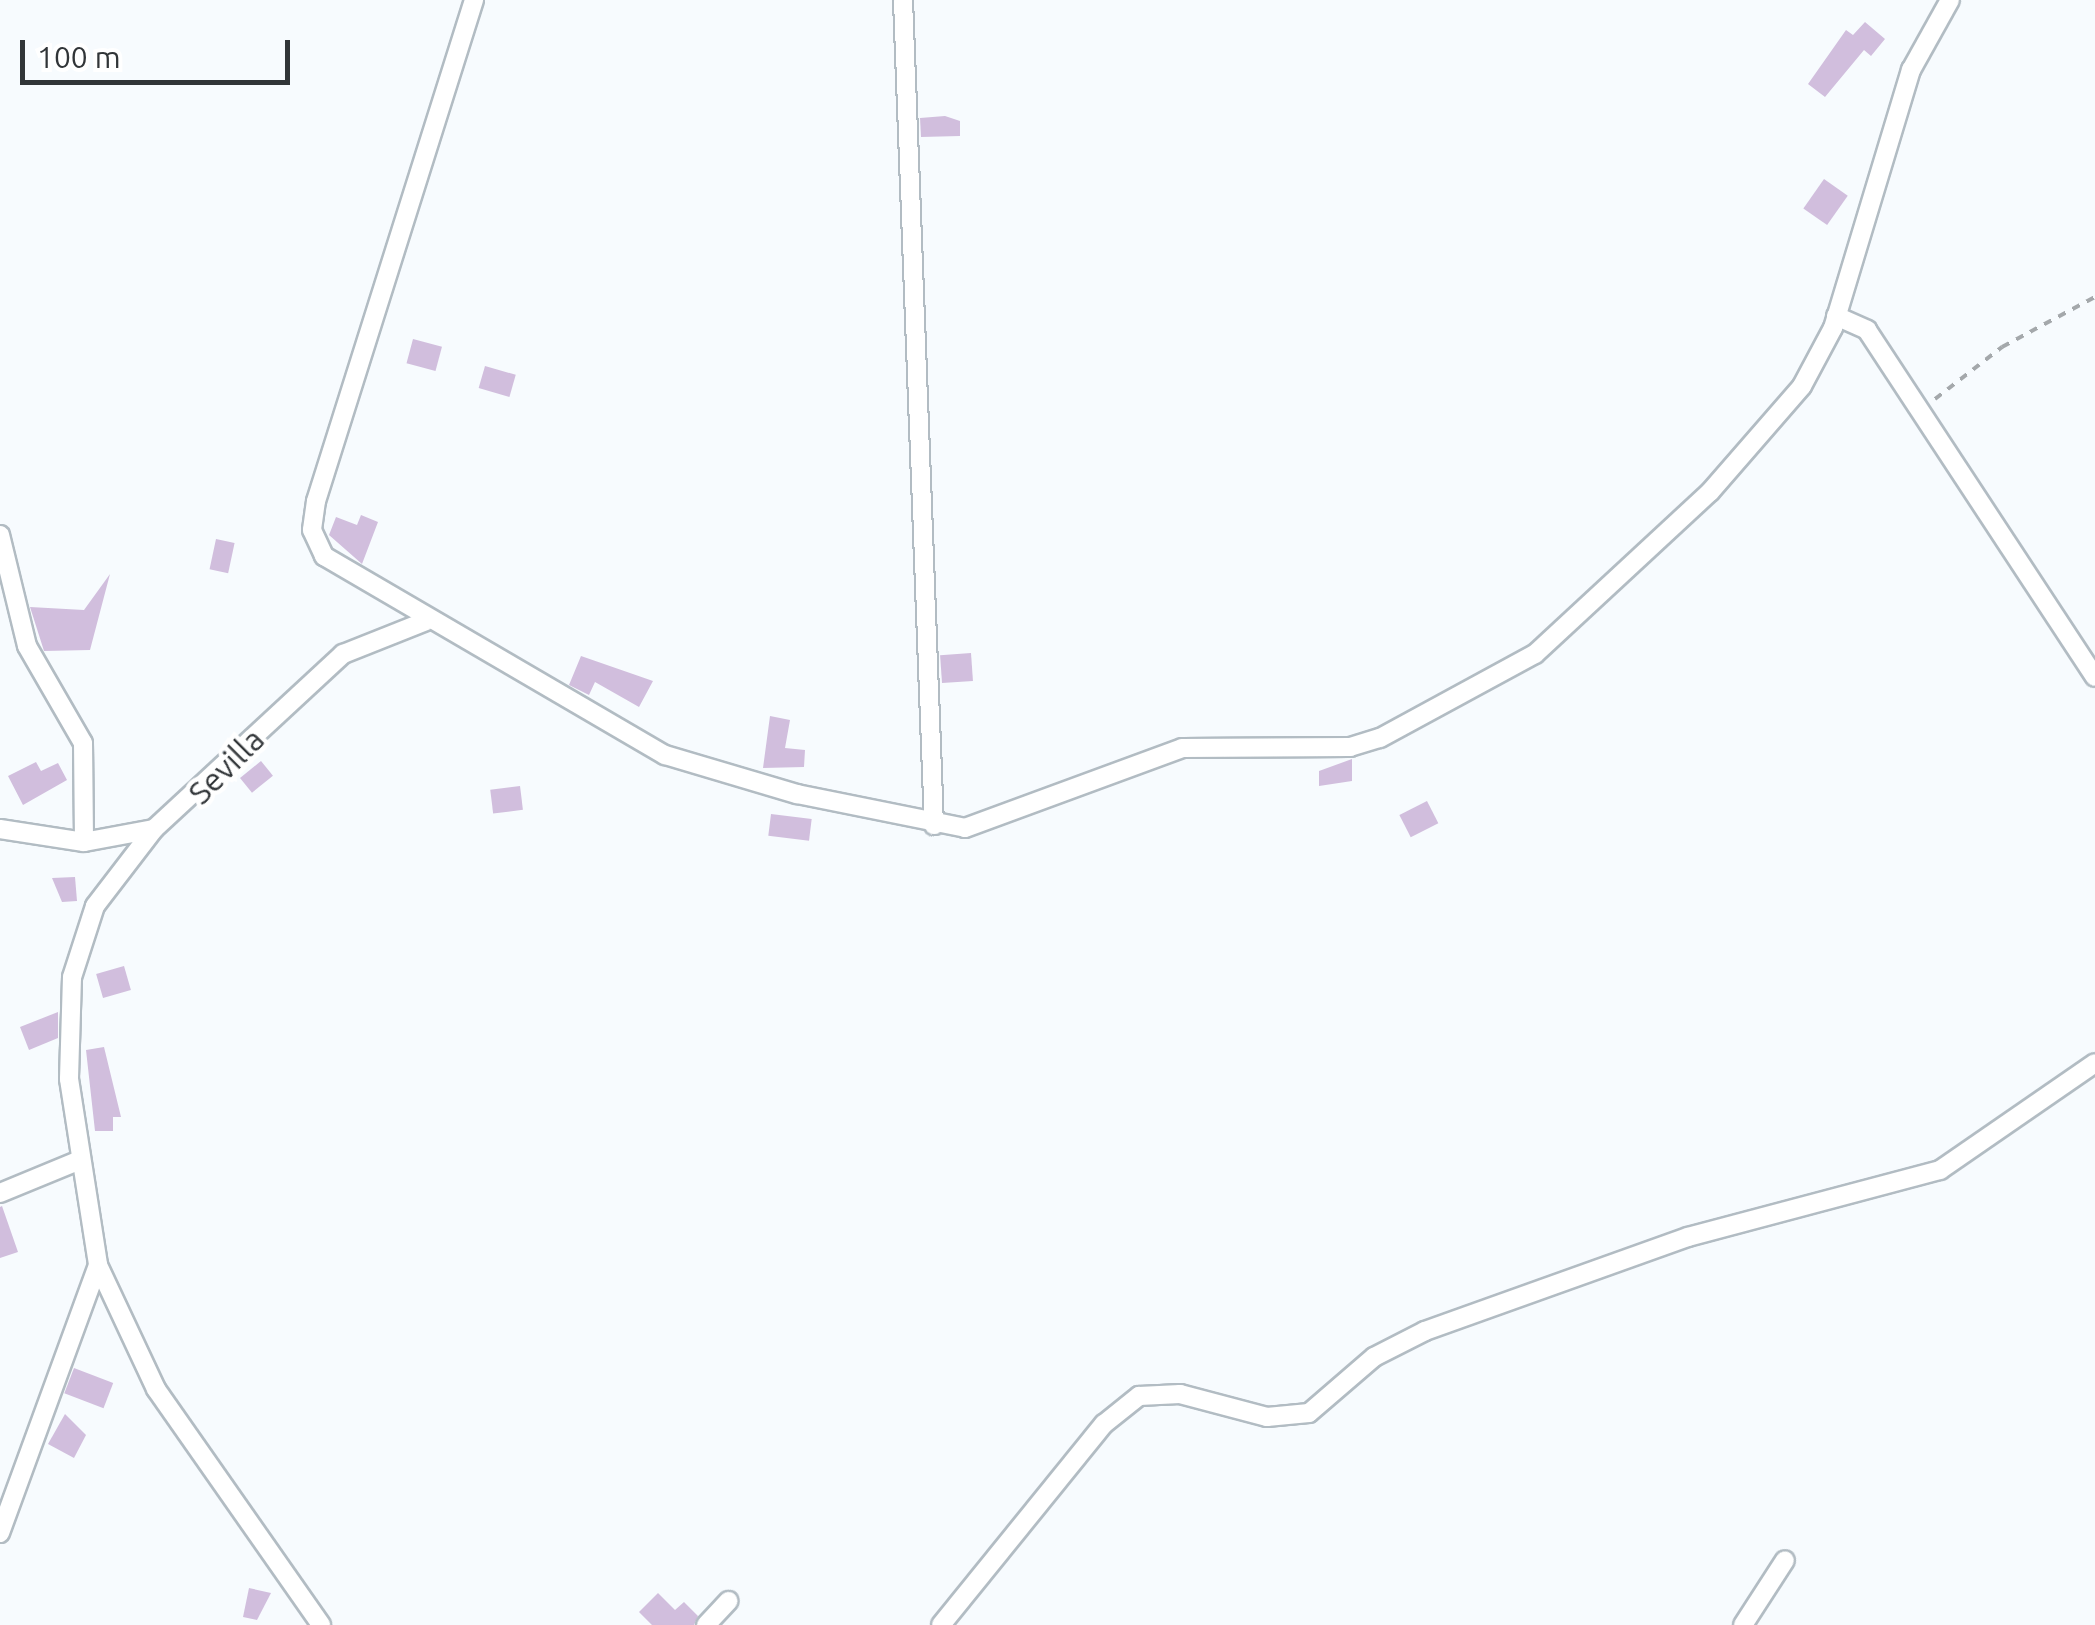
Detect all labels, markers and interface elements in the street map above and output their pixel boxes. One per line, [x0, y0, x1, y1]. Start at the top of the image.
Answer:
scale bar [25, 20, 295, 82]
text: 100 m [37, 40, 121, 74]
street label: Sevilla [180, 720, 272, 812]

